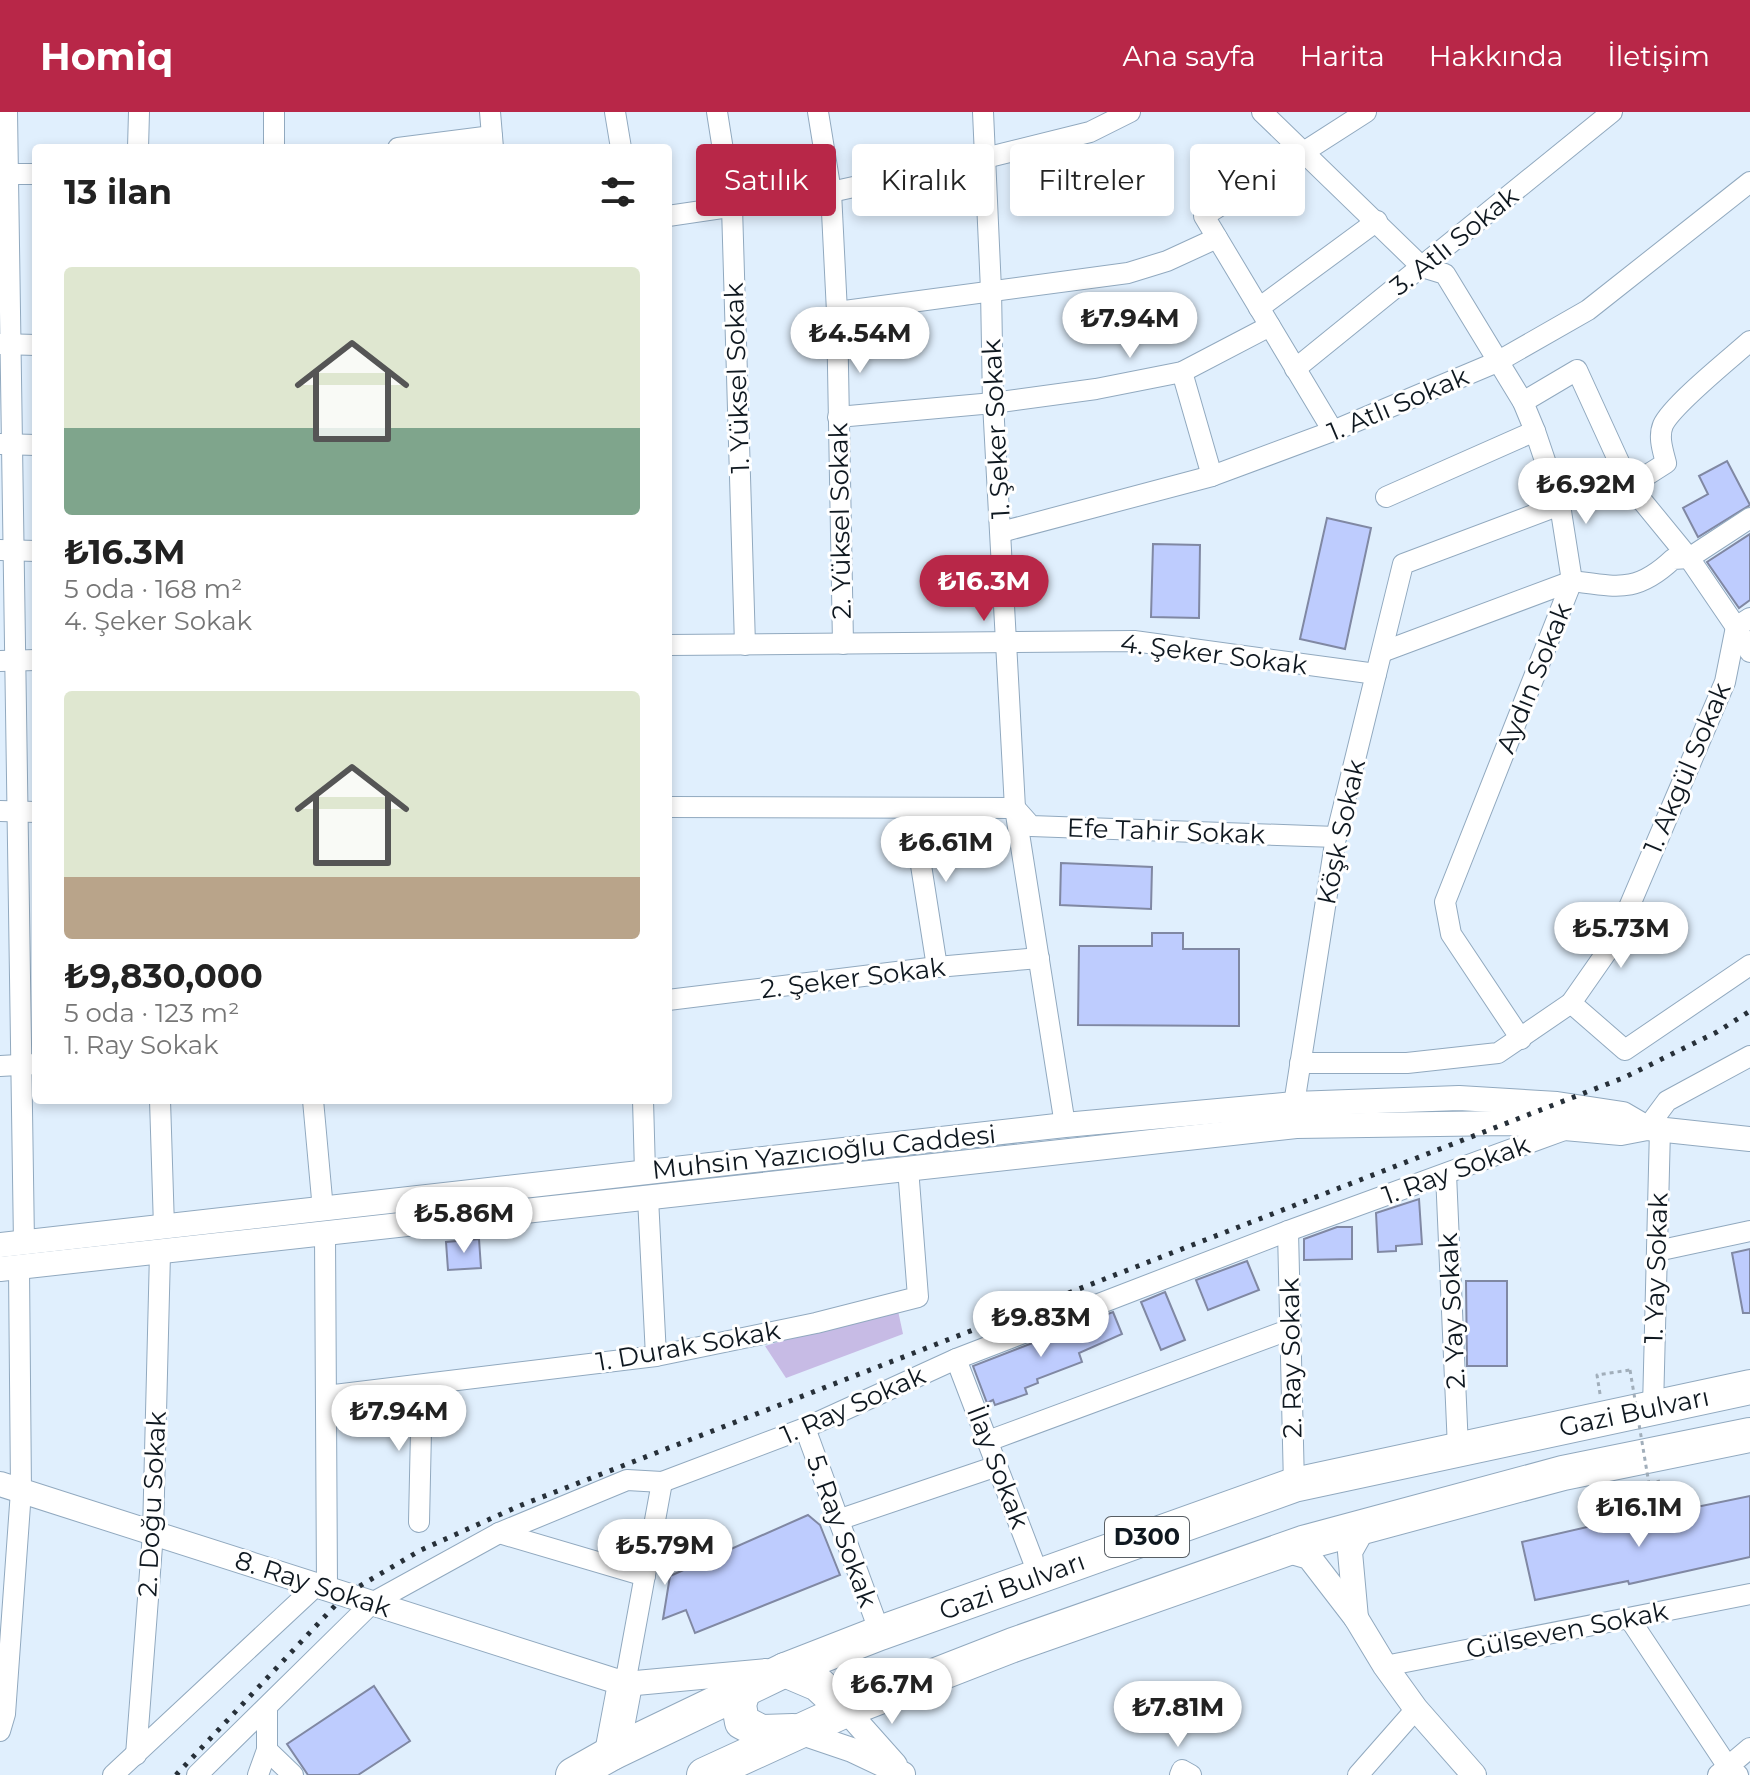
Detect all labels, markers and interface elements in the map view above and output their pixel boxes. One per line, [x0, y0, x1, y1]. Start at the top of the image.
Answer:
text: Homiq [40, 33, 173, 80]
text: Ana sayfa [1122, 39, 1256, 73]
text: Harita [1300, 39, 1385, 73]
text: Hakkında [1429, 39, 1563, 73]
text: İletişim [1607, 39, 1710, 73]
chip: Satılık [696, 144, 836, 216]
chip: Kiralık [852, 144, 994, 216]
chip: Filtreler [1010, 144, 1174, 216]
chip: Yeni [1190, 144, 1305, 216]
icon: filters [596, 170, 640, 214]
text: 13 ilan [64, 171, 172, 213]
street label: 3. Atlı Sokak [1384, 179, 1525, 302]
street label: 1. Yüksel Sokak [718, 282, 756, 474]
pin: ₺7.94M [1065, 292, 1195, 360]
text: ₺7.94M [1080, 302, 1180, 334]
pin: ₺4.54M [795, 307, 925, 375]
text: ₺4.54M [808, 317, 912, 349]
icon: home [280, 319, 424, 463]
street label: 1. Şeker Sokak [975, 338, 1017, 520]
street label: 1. Atlı Sokak [1323, 360, 1474, 448]
street label: 2. Yüksel Sokak [822, 422, 858, 619]
pin: ₺6.92M [1521, 458, 1651, 526]
text: ₺6.92M [1536, 468, 1636, 500]
text: ₺16.3M [64, 531, 185, 573]
pin: ₺16.3M [919, 555, 1049, 623]
text: ₺16.3M [938, 565, 1030, 597]
text: 5 oda · 168 m² [64, 573, 242, 605]
street label: Aydın Sokak [1489, 598, 1579, 758]
text: 4. Şeker Sokak [64, 605, 252, 637]
street label: 4. Şeker Sokak [1119, 627, 1310, 681]
street label: 1. Akgül Sokak [1637, 677, 1738, 858]
icon: home [280, 743, 424, 887]
street label: Köşk Sokak [1310, 756, 1372, 908]
street label: Efe Tahir Sokak [1066, 812, 1266, 850]
pin: ₺6.61M [881, 816, 1011, 884]
text: ₺6.61M [899, 826, 993, 858]
pin: ₺5.73M [1556, 902, 1686, 970]
text: ₺5.73M [1572, 912, 1670, 944]
street label: 2. Şeker Sokak [759, 951, 947, 1005]
text: ₺9,830,000 [64, 955, 263, 997]
text: 5 oda · 123 m² [64, 997, 239, 1029]
text: 1. Ray Sokak [64, 1029, 219, 1061]
street label: Muhsin Yazıcıoğlu Caddesi [650, 1118, 998, 1186]
street label: 1. Ray Sokak [1378, 1128, 1535, 1211]
pin: ₺5.86M [399, 1187, 529, 1255]
street label: 1. Yay Sokak [1637, 1192, 1675, 1344]
text: ₺5.86M [414, 1197, 514, 1229]
street label: 2. Yay Sokak [1432, 1232, 1472, 1390]
street label: 2. Ray Sokak [1274, 1277, 1308, 1438]
pin: ₺9.83M [976, 1291, 1106, 1359]
text: ₺9.83M [991, 1301, 1091, 1333]
street label: 1. Durak Sokak [594, 1314, 783, 1378]
street label: 1. Ray Sokak [776, 1359, 931, 1451]
street label: Gazi Bulvarı [1556, 1380, 1712, 1444]
pin: ₺7.94M [334, 1385, 464, 1453]
text: ₺7.94M [349, 1395, 449, 1427]
street label: İlay Sokak [960, 1401, 1036, 1533]
street label: 2. Doğu Sokak [131, 1410, 173, 1598]
street label: 5. Ray Sokak [800, 1450, 885, 1612]
pin: ₺16.1M [1574, 1481, 1704, 1549]
text: ₺16.1M [1596, 1491, 1682, 1523]
road number: D300 [1105, 1517, 1189, 1557]
pin: ₺5.79M [600, 1519, 730, 1587]
text: ₺5.79M [616, 1529, 714, 1561]
street label: 8. Ray Sokak [231, 1544, 395, 1624]
street label: Gazi Bulvarı [935, 1545, 1089, 1627]
street label: Gülseven Sokak [1463, 1595, 1671, 1665]
pin: ₺6.7M [836, 1658, 948, 1726]
text: ₺6.7M [850, 1668, 934, 1700]
pin: ₺7.81M [1113, 1681, 1243, 1749]
text: ₺7.81M [1132, 1691, 1224, 1723]

